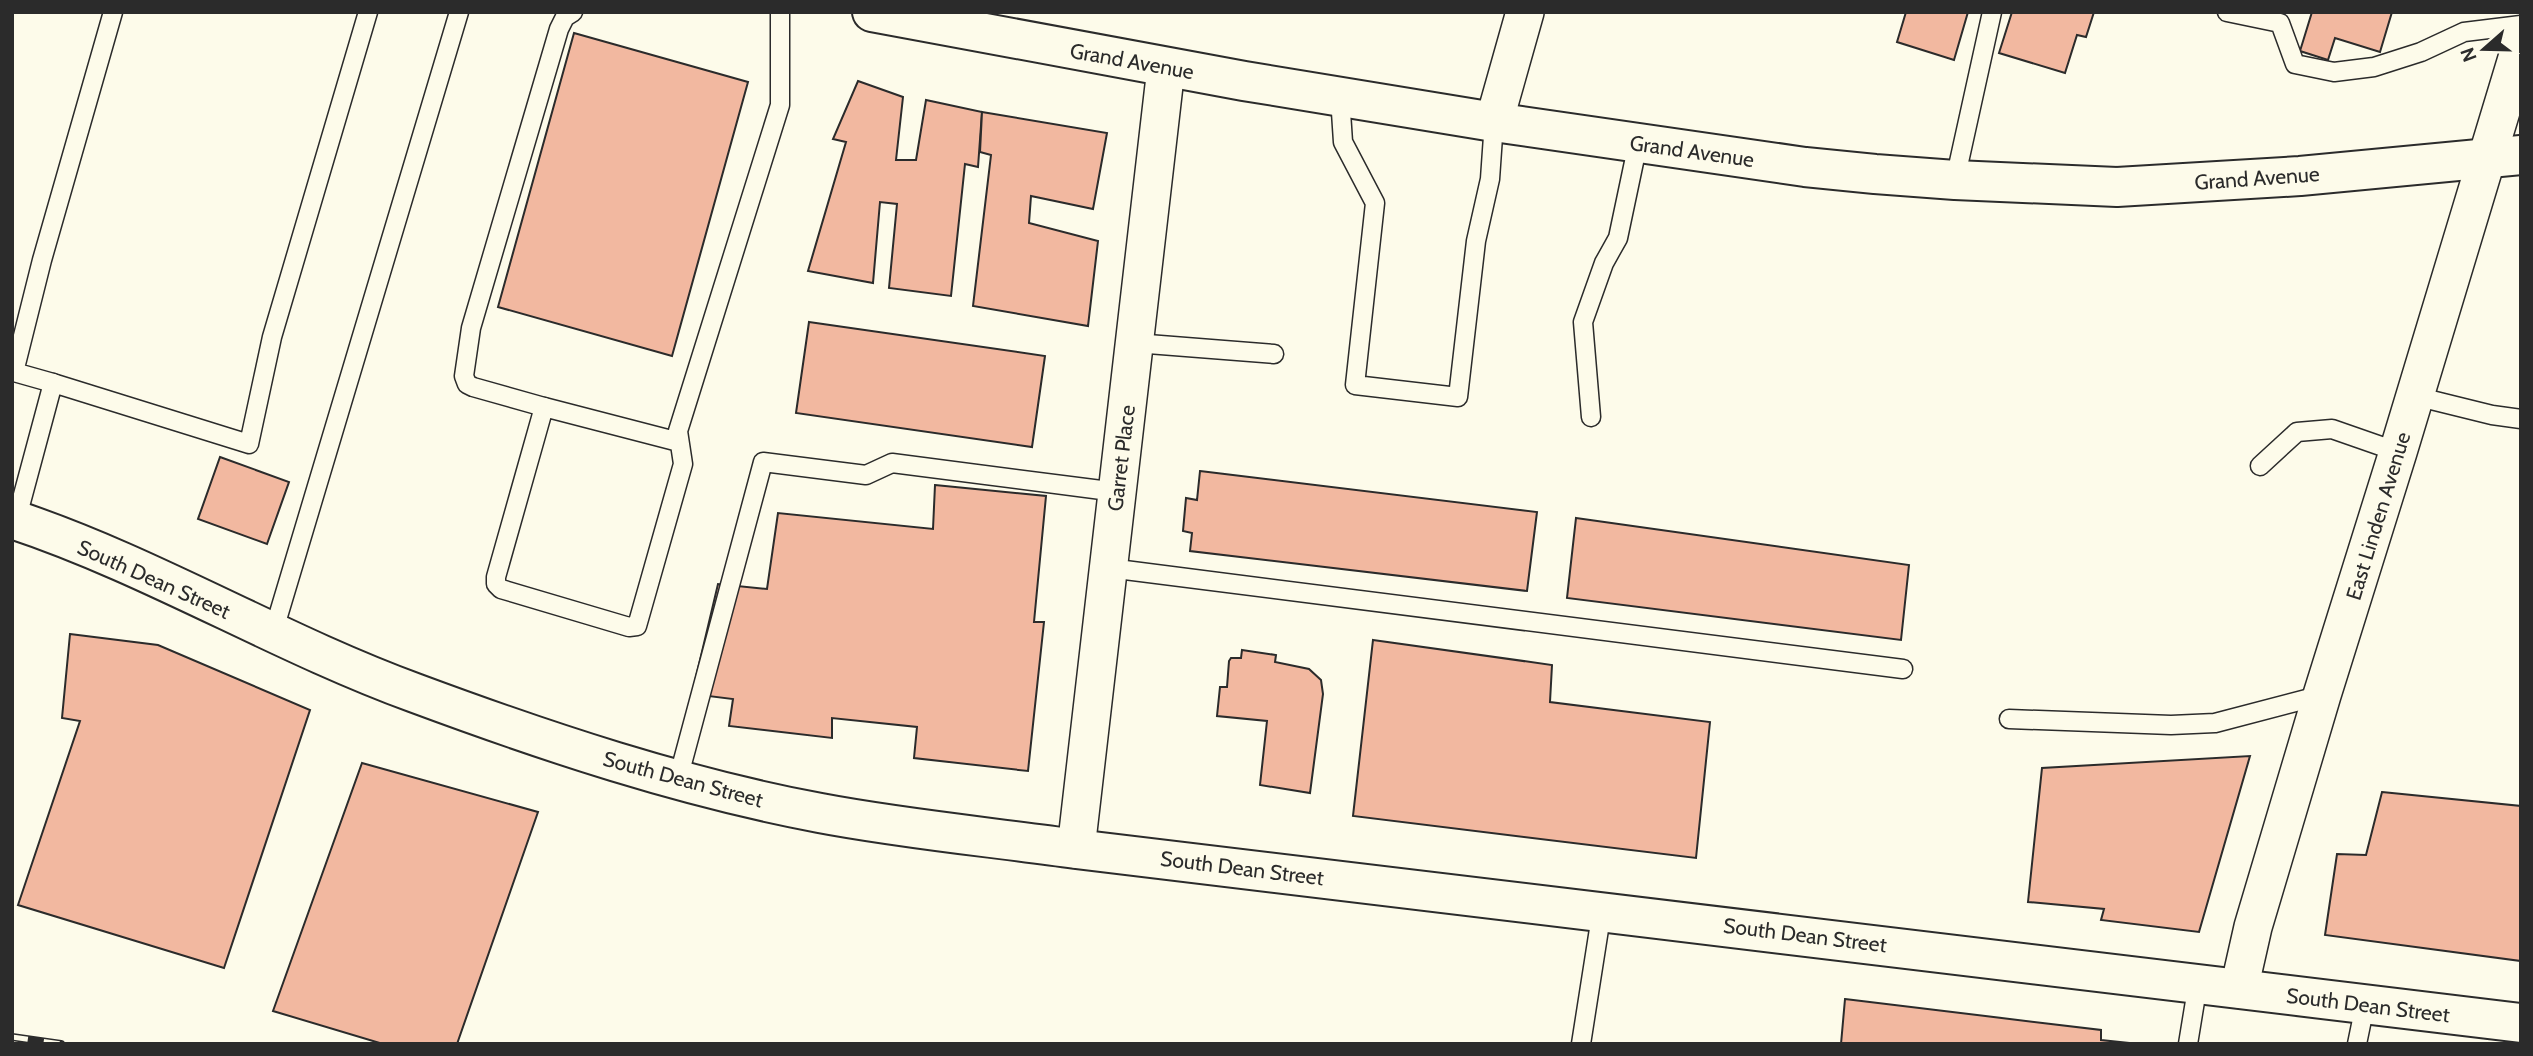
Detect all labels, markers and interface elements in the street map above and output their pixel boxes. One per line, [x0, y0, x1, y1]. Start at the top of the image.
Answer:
north arrow [2449, 14, 2519, 84]
street label: Grand Avenue [1068, 38, 1196, 84]
text: N [2455, 44, 2482, 65]
street label: Grand Avenue [1628, 130, 1756, 172]
street label: Grand Avenue [2194, 161, 2321, 195]
street label: Garret Place [1102, 403, 1140, 513]
street label: East Linden Avenue [2341, 429, 2416, 603]
street label: South Dean Street [74, 534, 234, 624]
street label: South Dean Street [600, 746, 766, 812]
street label: South Dean Street [1159, 846, 1325, 890]
street label: South Dean Street [1722, 913, 1888, 957]
street label: South Dean Street [2285, 983, 2451, 1027]

